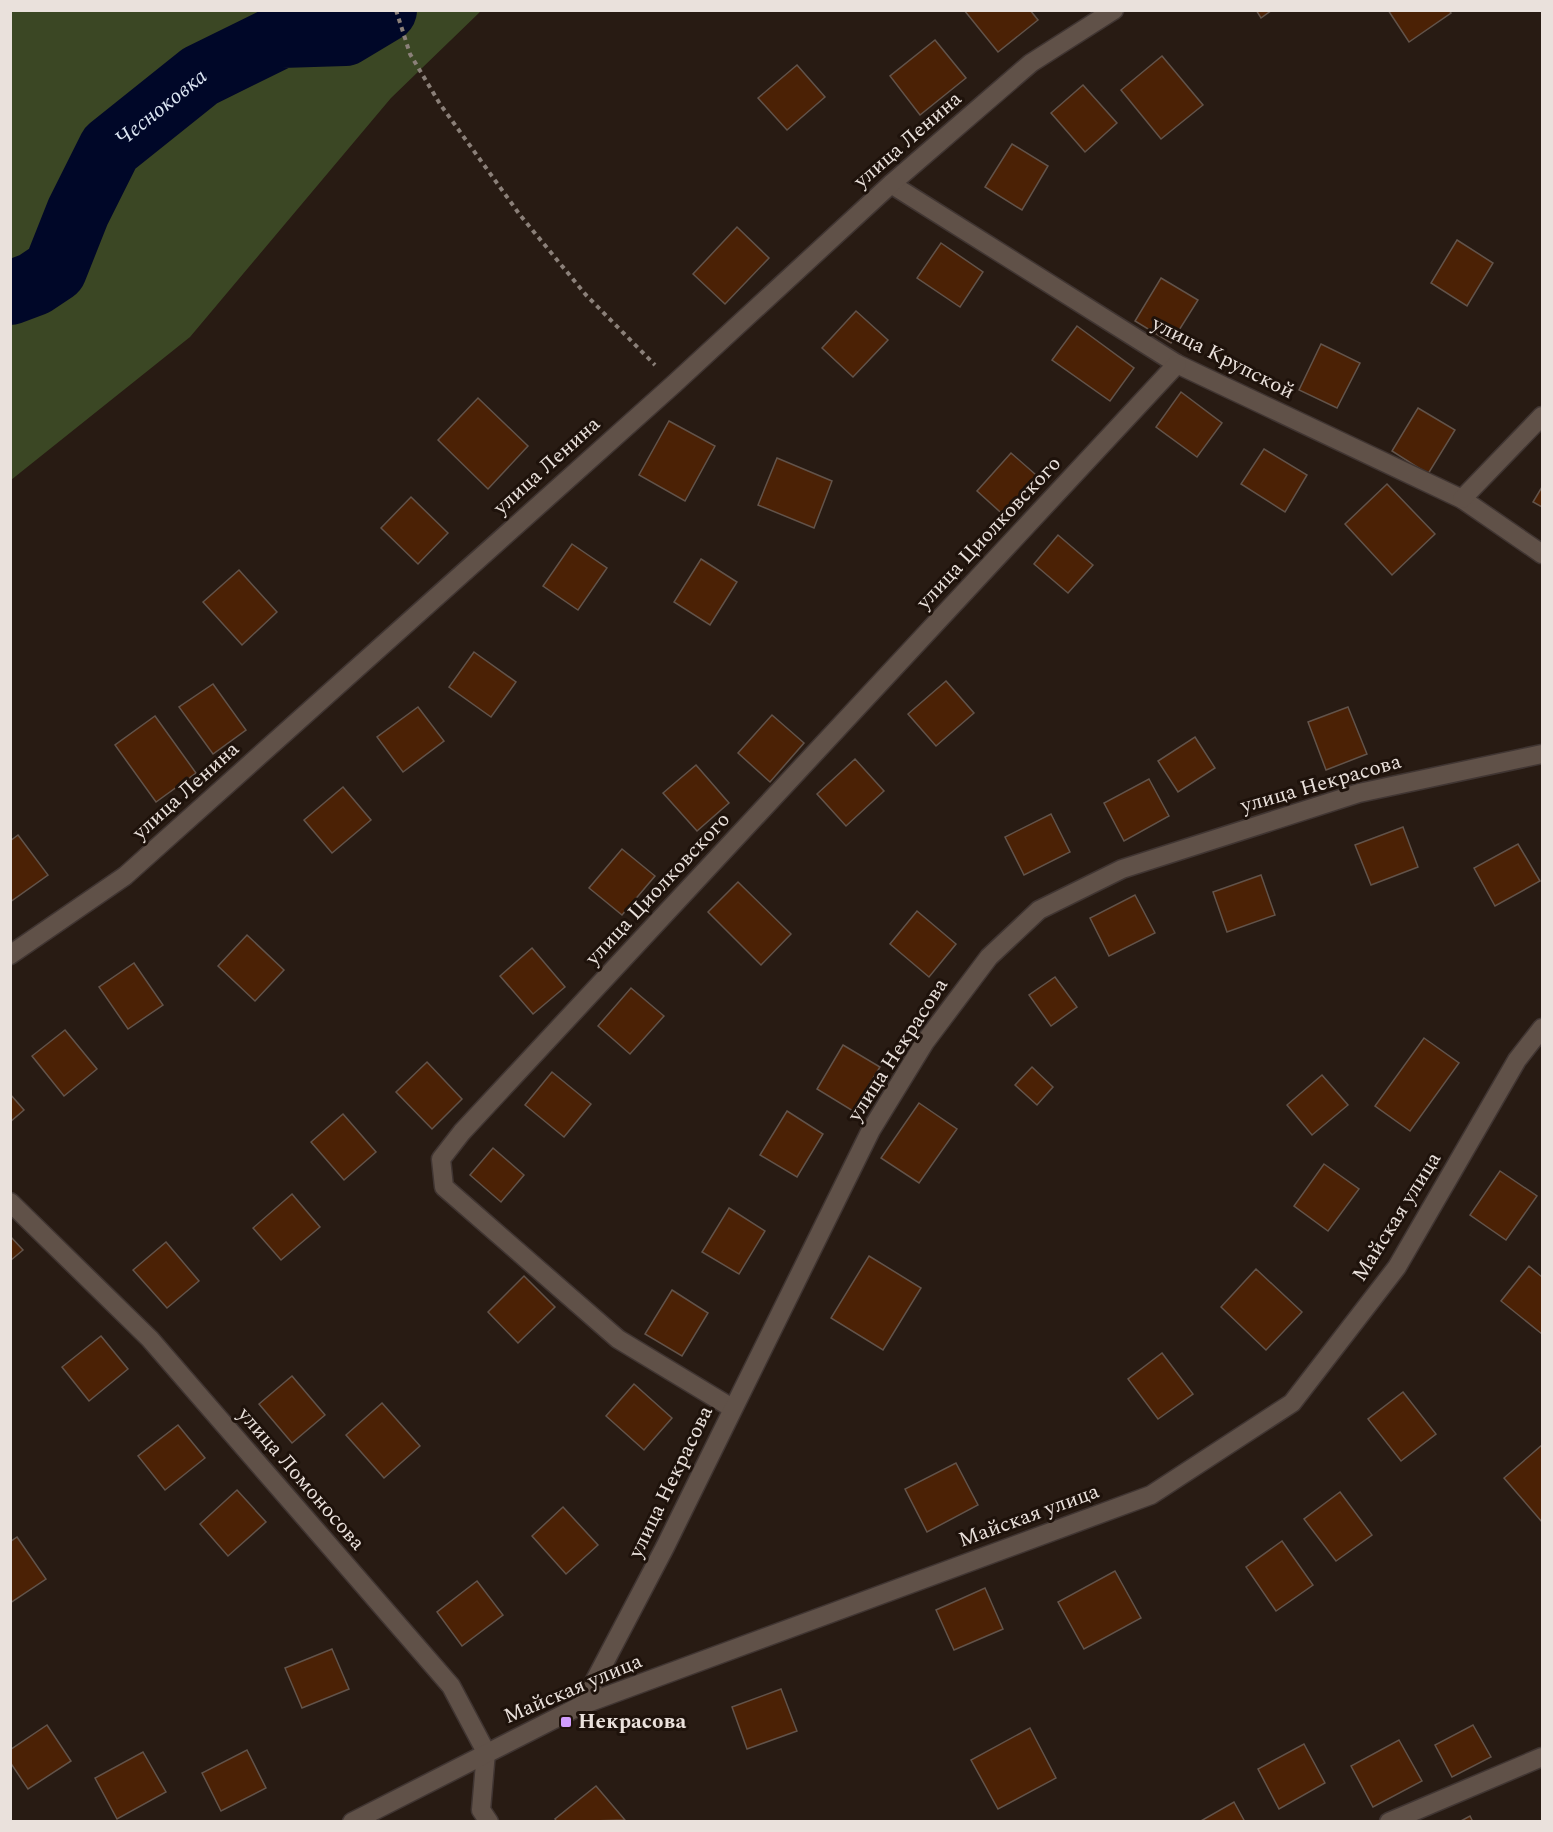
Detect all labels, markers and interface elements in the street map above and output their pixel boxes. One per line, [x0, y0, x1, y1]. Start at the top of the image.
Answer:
water label: Чесноковка [108, 60, 214, 154]
street label: улица Ленина [846, 83, 970, 197]
street label: улица Крупской [1145, 308, 1300, 408]
street label: улица Ленина [485, 408, 608, 524]
street label: улица Циолковского [908, 449, 1069, 618]
street label: улица Ленина [124, 733, 247, 849]
street label: улица Некрасова [1236, 746, 1406, 823]
street label: улица Циолковского [577, 805, 738, 974]
street label: улица Некрасова [839, 971, 957, 1129]
street label: Майская улица [1344, 1145, 1450, 1288]
street label: улица Ломоносова [229, 1399, 373, 1558]
street label: улица Некрасова [620, 1400, 722, 1564]
street label: Майская улица [954, 1475, 1105, 1556]
street label: Майская улица [499, 1645, 648, 1733]
place label: Некрасова [578, 1706, 686, 1738]
marker: Некрасова [559, 1715, 573, 1729]

